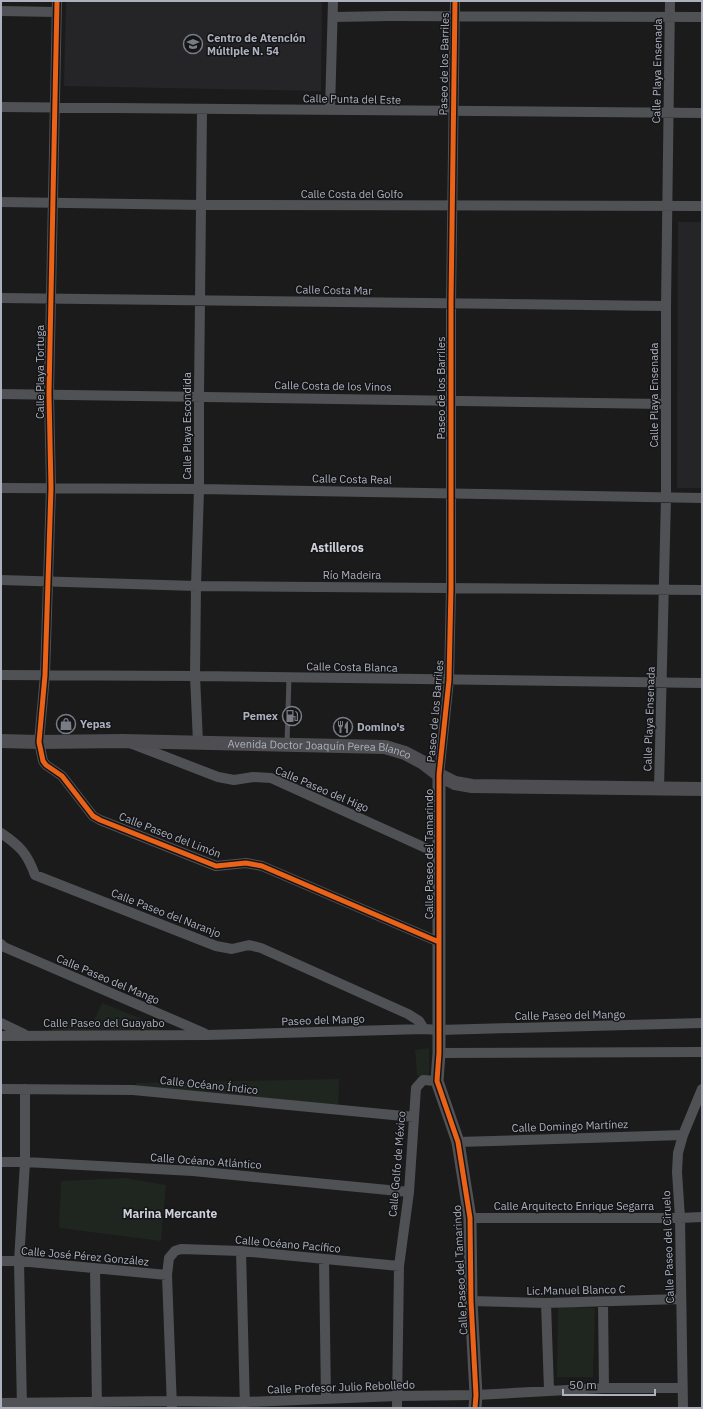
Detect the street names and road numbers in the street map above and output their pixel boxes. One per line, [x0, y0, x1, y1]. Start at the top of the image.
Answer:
street label: Paseo de los Barriles [436, 12, 452, 116]
street label: Calle Playa Ensenada [649, 18, 665, 124]
street label: Calle Punta del Este [303, 91, 401, 107]
street label: Calle Costa del Golfo [301, 187, 403, 201]
street label: Calle Costa Mar [296, 282, 372, 298]
street label: Calle Playa Tortuga [33, 325, 47, 419]
street label: Paseo de los Barriles [434, 337, 448, 439]
street label: Calle Playa Ensenada [647, 342, 661, 447]
street label: Calle Playa Escondida [180, 372, 194, 480]
street label: Calle Costa de los Vinos [274, 378, 392, 394]
street label: Calle Costa Real [312, 471, 392, 487]
street label: Río Madeira [323, 568, 381, 582]
street label: Calle Costa Blanca [306, 659, 398, 675]
street label: Paseo de los Barriles [424, 659, 446, 763]
street label: Calle Playa Ensenada [640, 666, 658, 772]
street label: Avenida Doctor Joaquín Perea Blanco [227, 736, 414, 762]
street label: Calle Paseo del Higo [273, 763, 371, 815]
street label: Calle Paseo del Tamarindo [422, 789, 436, 919]
street label: Calle Paseo del Limón [117, 809, 223, 861]
street label: Calle Paseo del Naranjo [109, 886, 223, 940]
street label: Calle Paseo del Mango [54, 951, 162, 1007]
street label: Calle Paseo del Mango [514, 1007, 626, 1023]
street label: Paseo del Mango [281, 1012, 365, 1028]
street label: Calle Paseo del Guayabo [43, 1016, 165, 1030]
street label: Calle Océano Índico [159, 1073, 259, 1097]
street label: Calle Golfo de México [385, 1111, 409, 1217]
street label: Calle Domingo Martínez [511, 1117, 629, 1135]
street label: Calle Océano Atlántico [150, 1150, 262, 1172]
street label: Calle Paseo del Ciruelo [659, 1190, 677, 1304]
street label: Calle Arquitecto Enrique Segarra [494, 1199, 654, 1213]
street label: Calle Paseo del Tamarindo [450, 1205, 470, 1335]
street label: Calle Océano Pacífico [235, 1232, 341, 1256]
street label: Calle José Pérez González [20, 1243, 150, 1269]
street label: Lic.Manuel Blanco C [526, 1282, 626, 1298]
street label: Calle Profesor Julio Rebolledo [267, 1377, 415, 1397]

